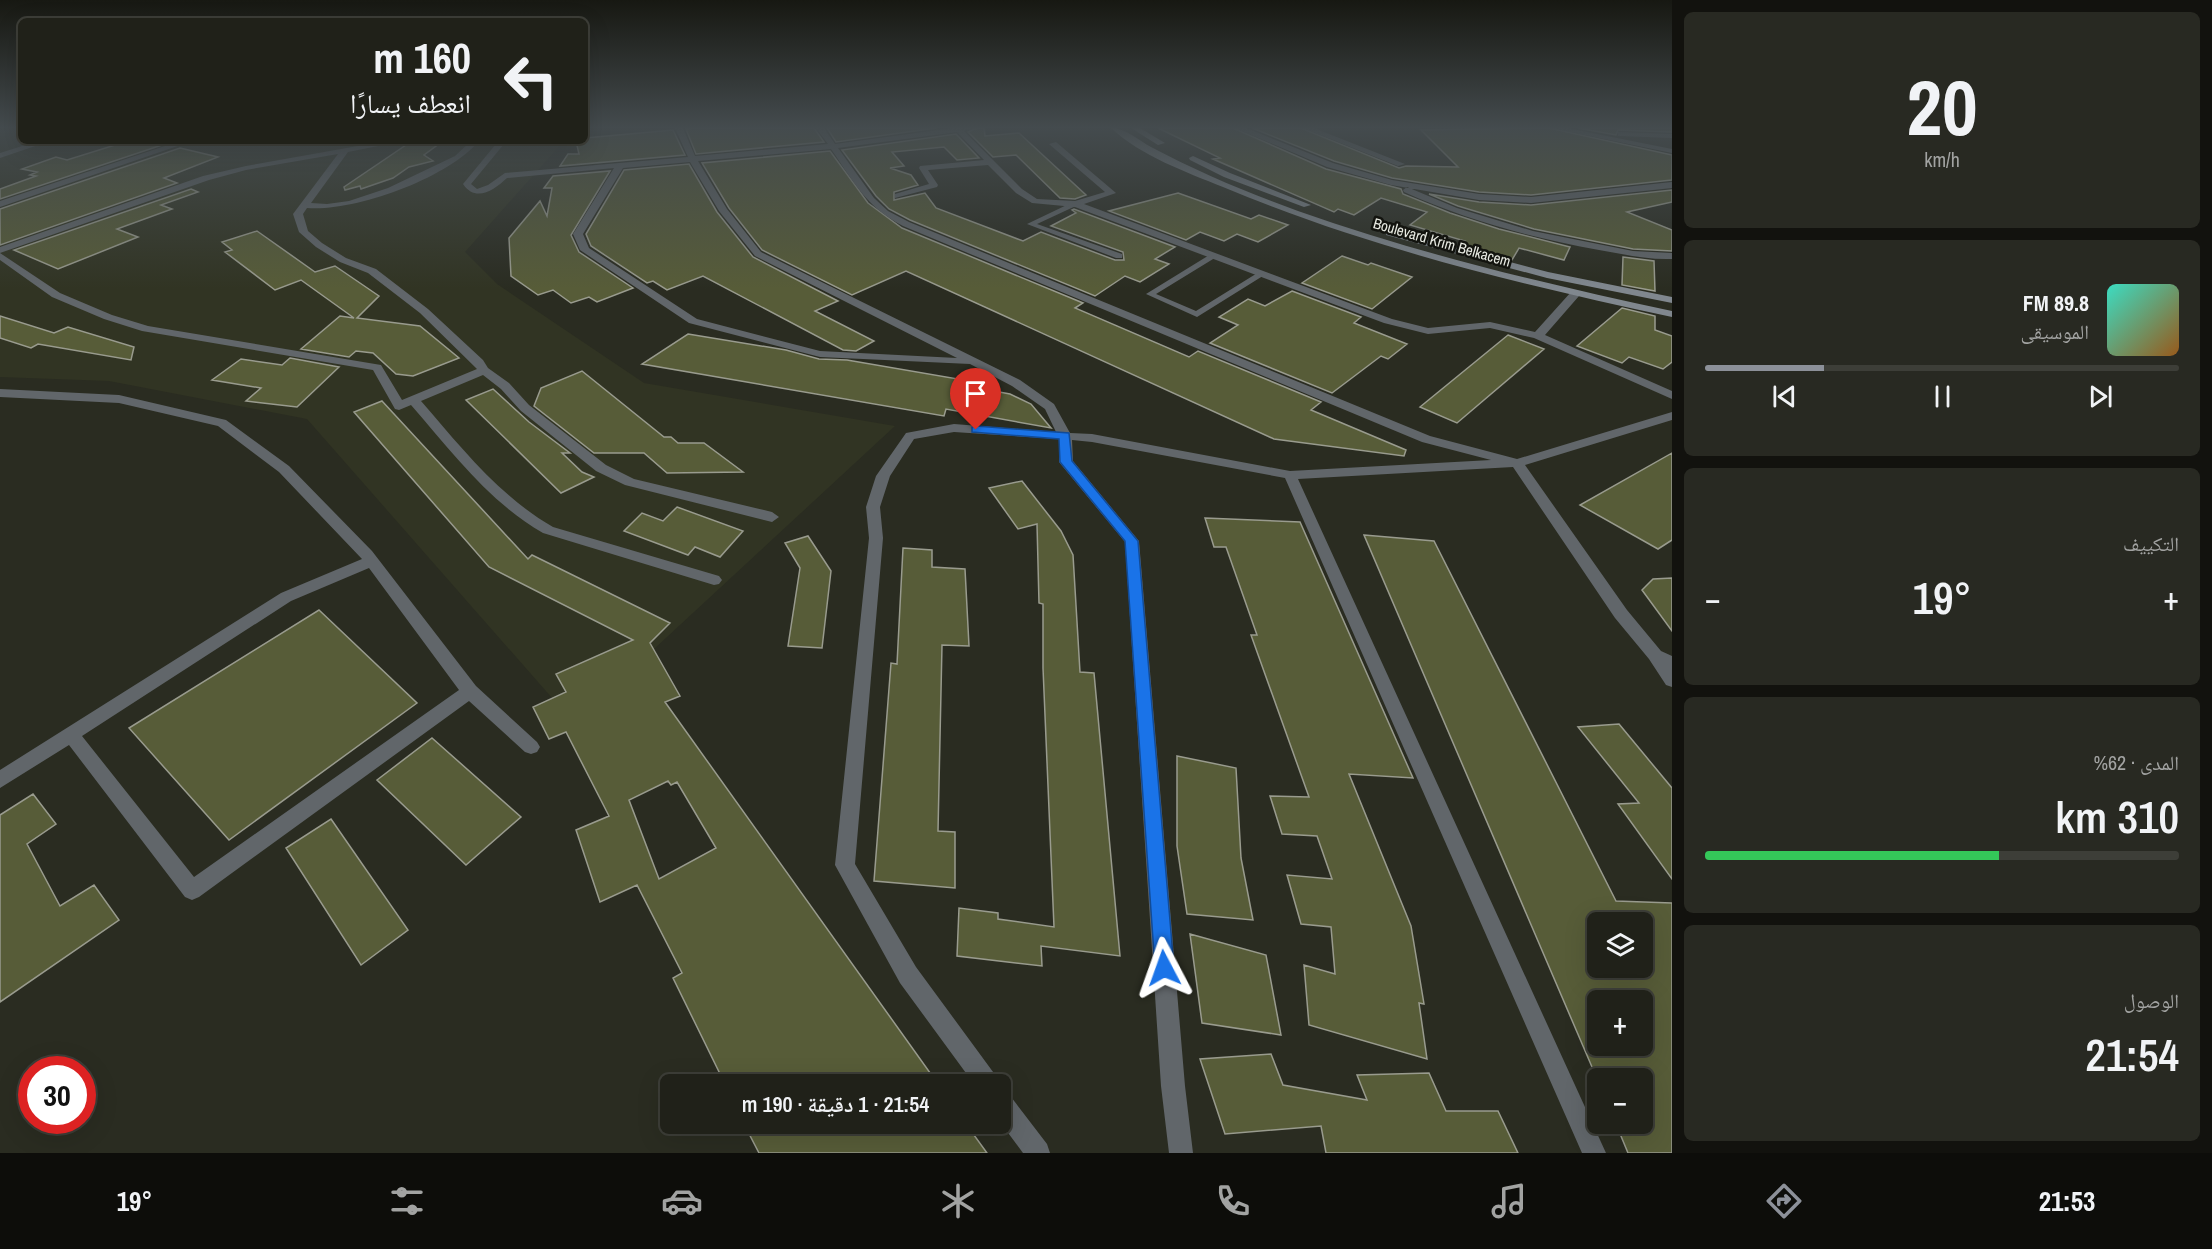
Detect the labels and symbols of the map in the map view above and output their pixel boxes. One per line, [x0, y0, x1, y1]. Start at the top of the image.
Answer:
street label: Boulevard Krim Belkacem [1371, 212, 1513, 272]
pin [950, 368, 1001, 430]
position arrow [1132, 936, 1196, 1000]
speed limit sign: 30 [18, 1056, 96, 1134]

